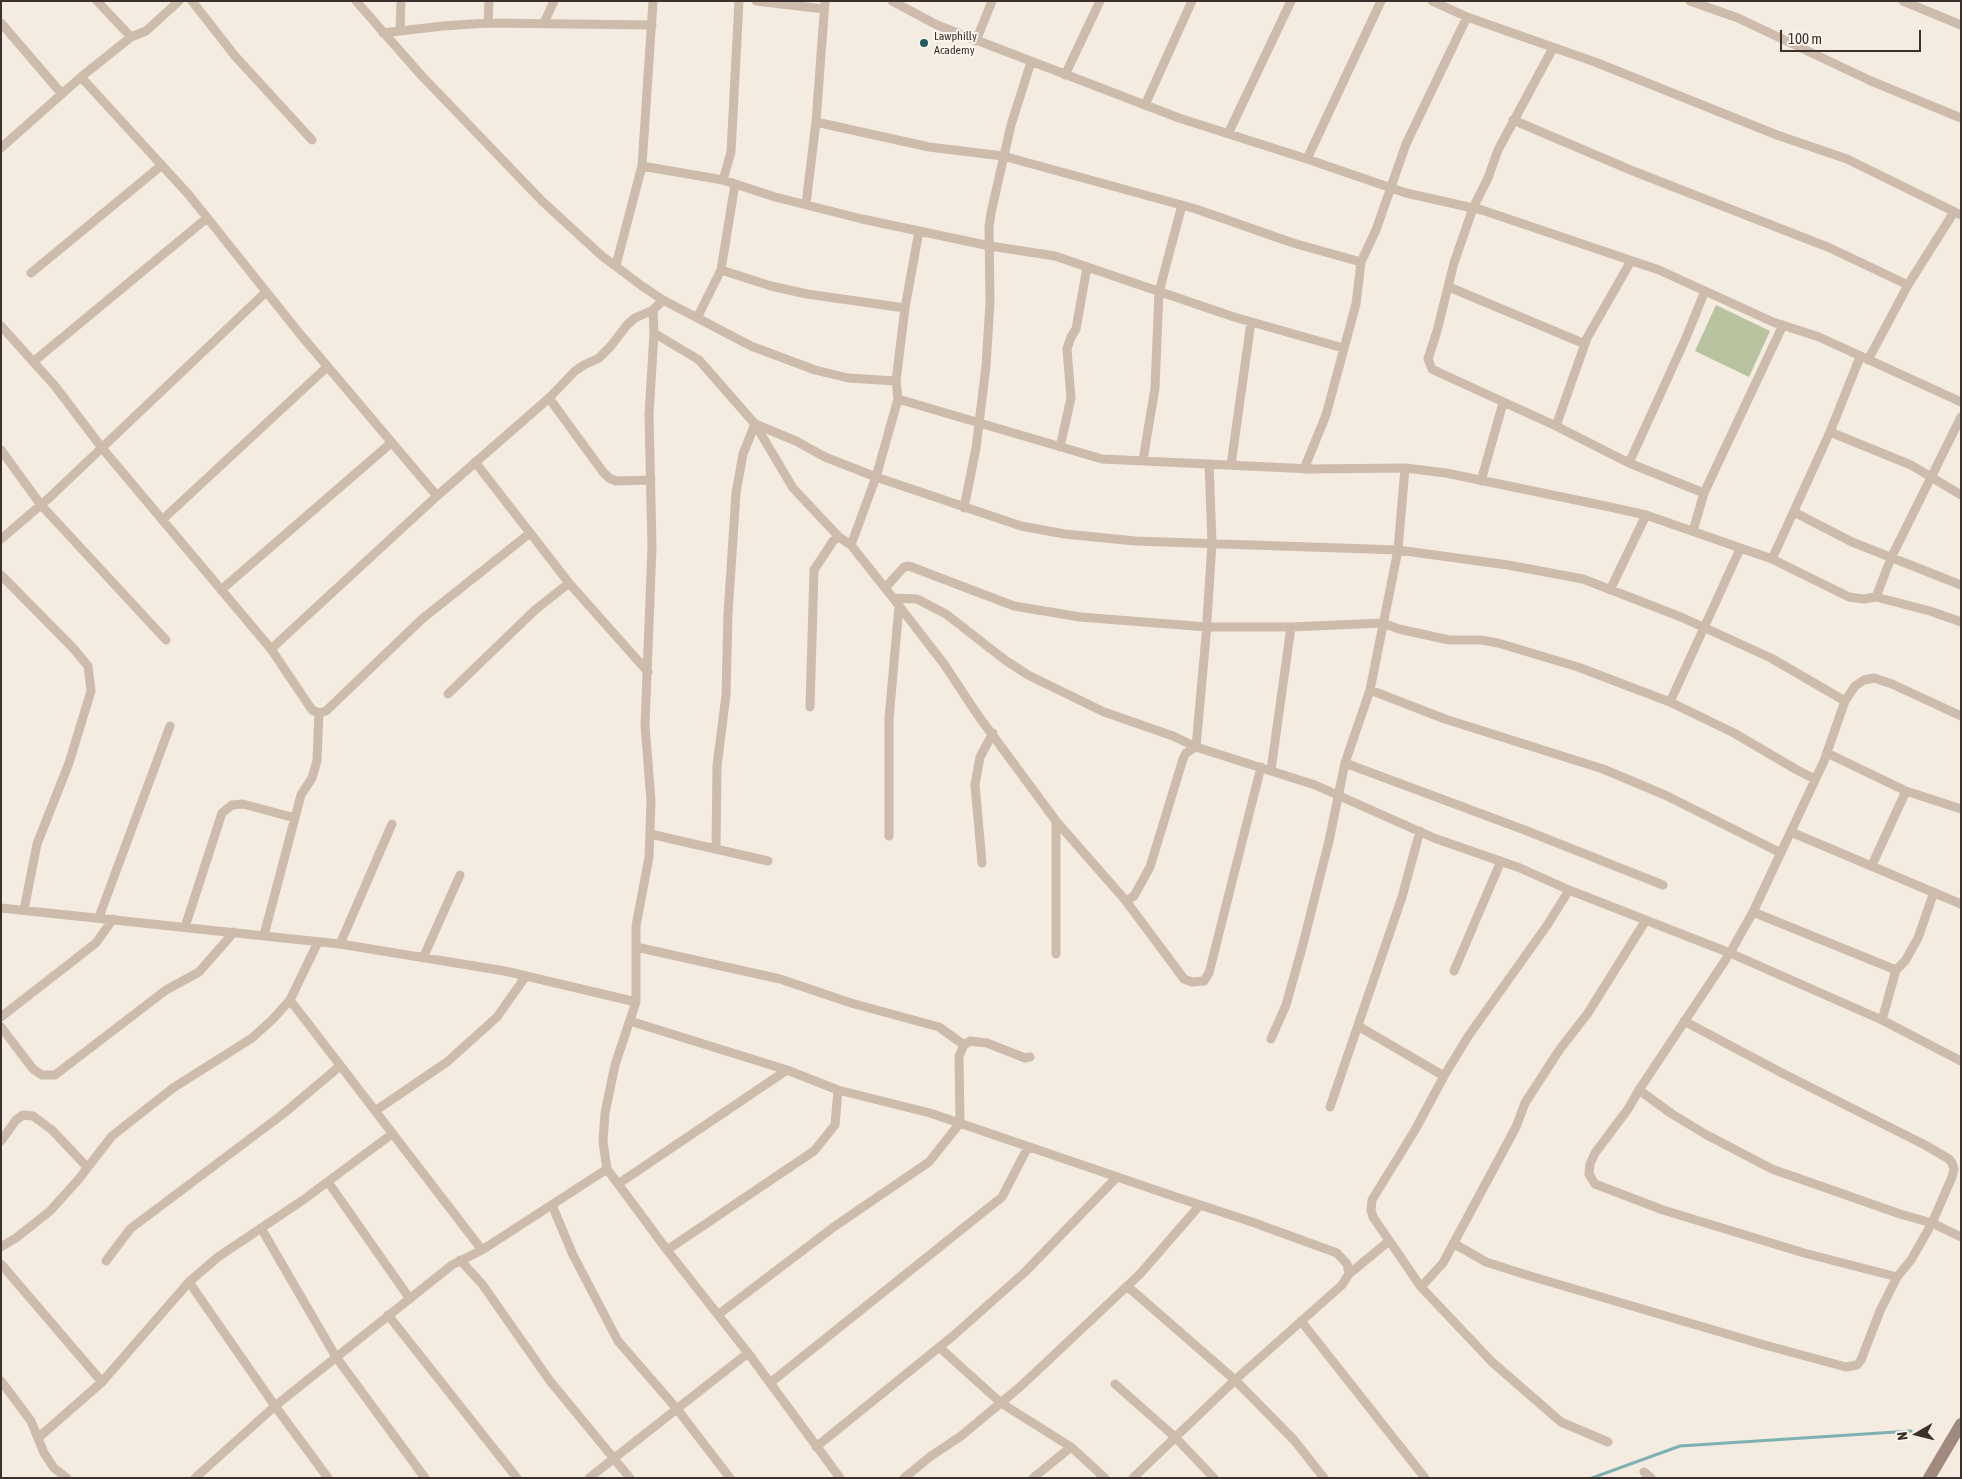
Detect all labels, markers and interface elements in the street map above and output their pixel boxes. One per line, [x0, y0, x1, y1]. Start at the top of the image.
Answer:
scale bar [1782, 20, 1923, 52]
place label: Lawphilly Academy [934, 29, 977, 57]
text: 100 m [1788, 30, 1822, 47]
marker: Lawphilly Academy [918, 37, 930, 49]
north arrow [1892, 1409, 1942, 1459]
text: N [1894, 1431, 1911, 1441]

